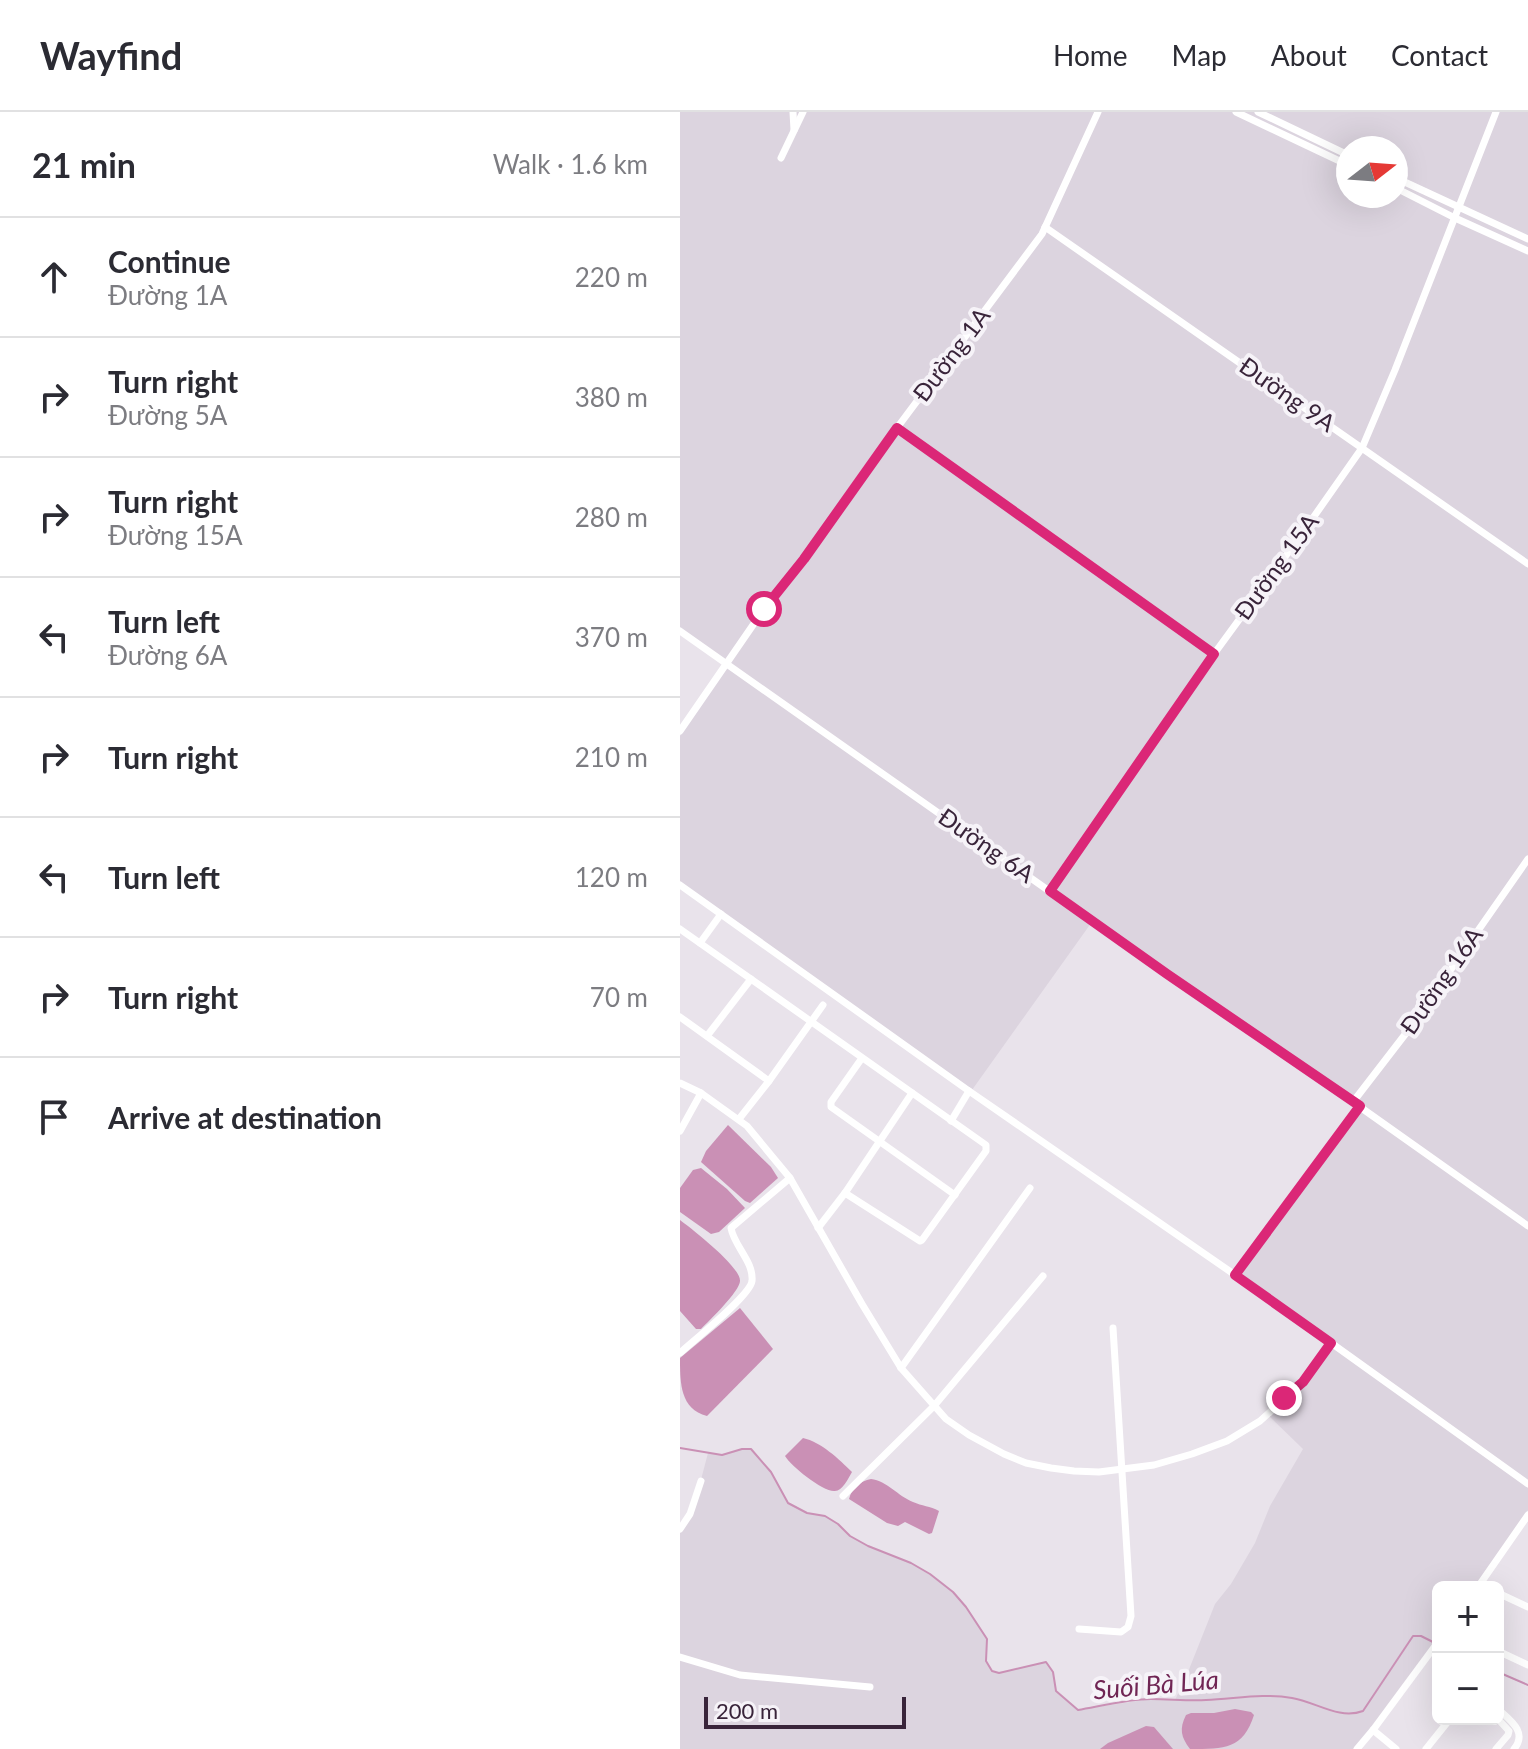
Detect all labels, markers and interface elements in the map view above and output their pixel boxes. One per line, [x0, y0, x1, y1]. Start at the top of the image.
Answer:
text: Wayfind [40, 32, 182, 78]
text: Home [1053, 38, 1128, 72]
text: Map [1172, 38, 1227, 72]
text: About [1271, 38, 1347, 72]
text: Contact [1391, 38, 1488, 72]
north arrow [1336, 136, 1408, 208]
text: 21 min [32, 144, 136, 185]
text: Walk · 1.6 km [493, 148, 648, 180]
text: Continue [108, 243, 231, 279]
icon: ahead [32, 255, 76, 299]
text: 220 m [575, 261, 648, 293]
text: Đường 1A [108, 279, 227, 311]
street label: Đường 1A [906, 301, 996, 407]
street label: Đường 9A [1234, 350, 1342, 438]
text: Turn right [108, 363, 238, 399]
icon: right [32, 375, 76, 419]
text: 380 m [575, 381, 648, 413]
text: Đường 5A [108, 399, 227, 431]
text: Turn right [108, 483, 238, 519]
icon: right [32, 495, 76, 539]
text: 280 m [575, 501, 648, 533]
street label: Đường 15A [1228, 507, 1324, 625]
text: Đường 15A [108, 519, 243, 551]
route start [746, 591, 782, 627]
text: Turn left [108, 603, 220, 639]
icon: left [32, 615, 76, 659]
text: 370 m [575, 621, 648, 653]
text: Đường 6A [108, 639, 227, 671]
icon: right [32, 735, 76, 779]
text: Turn right [108, 739, 238, 775]
text: 210 m [575, 741, 648, 773]
street label: Đường 6A [933, 801, 1041, 889]
icon: left [32, 855, 76, 899]
text: Turn left [108, 859, 220, 895]
text: 120 m [575, 861, 648, 893]
street label: Đường 16A [1393, 920, 1489, 1039]
icon: right [32, 975, 76, 1019]
text: Turn right [108, 979, 238, 1015]
text: 70 m [590, 981, 648, 1013]
icon: arrive [32, 1095, 76, 1139]
text: Arrive at destination [108, 1099, 382, 1135]
route end [1266, 1380, 1302, 1416]
map controls [1432, 1581, 1504, 1725]
button: + [1432, 1581, 1504, 1653]
button: − [1432, 1653, 1504, 1725]
water label: Suối Bà Lúa [1092, 1663, 1220, 1705]
scale bar [704, 1693, 906, 1729]
text: 200 m [716, 1697, 778, 1724]

